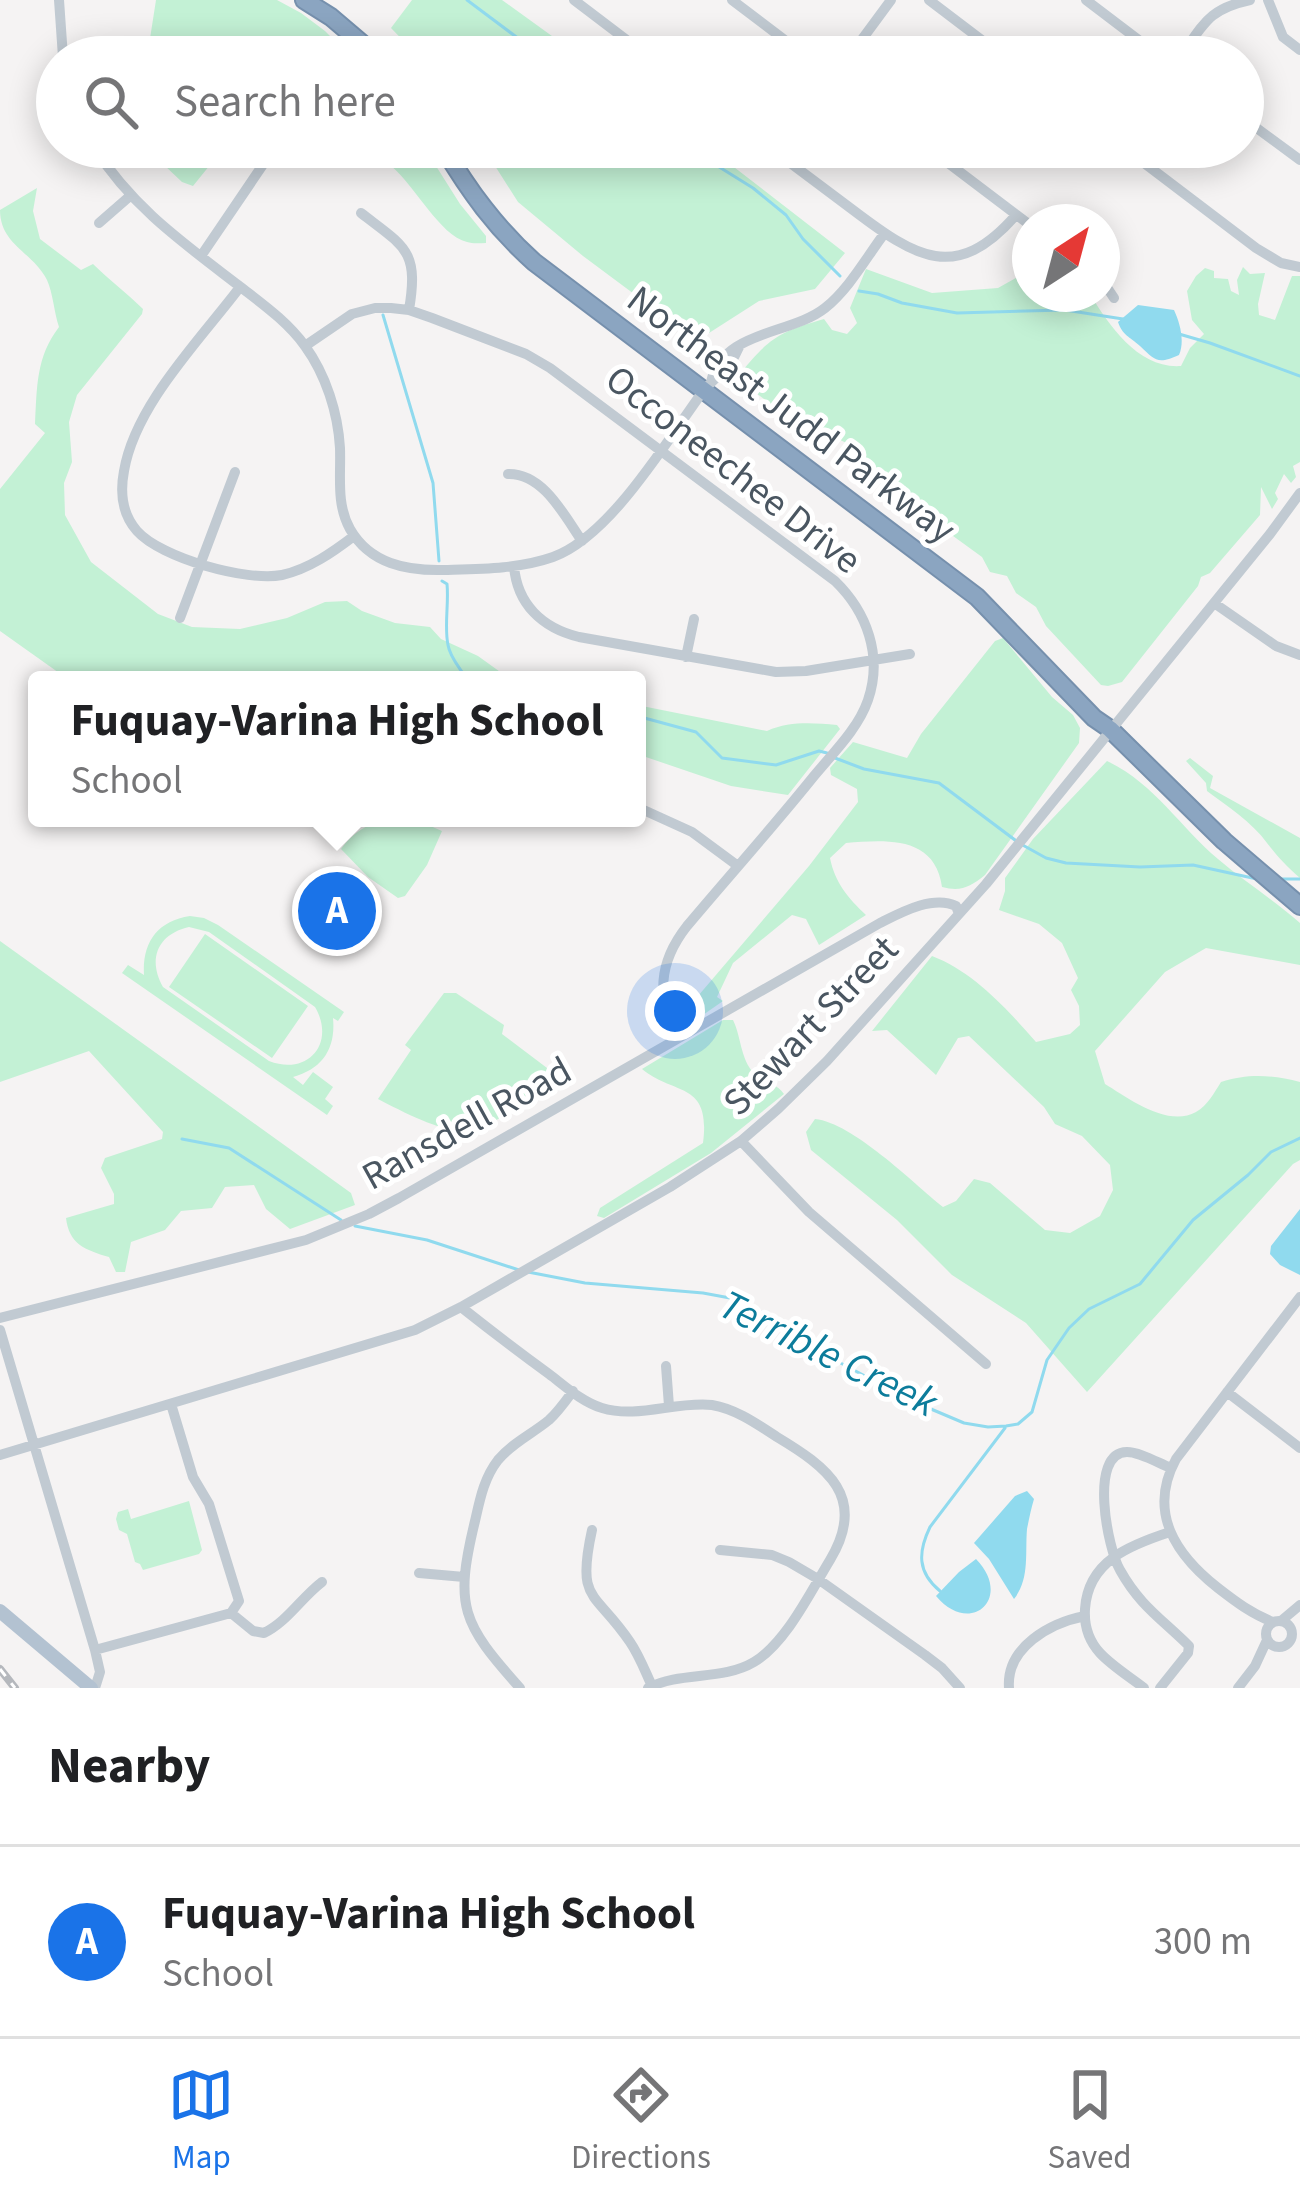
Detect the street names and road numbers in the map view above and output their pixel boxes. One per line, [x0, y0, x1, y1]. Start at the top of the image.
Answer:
street label: Northeast Judd Parkway [615, 273, 967, 557]
street label: Occoneechee Drive [593, 352, 873, 588]
street label: Stewart Street [710, 923, 912, 1129]
street label: Ransdell Road [352, 1043, 582, 1205]

